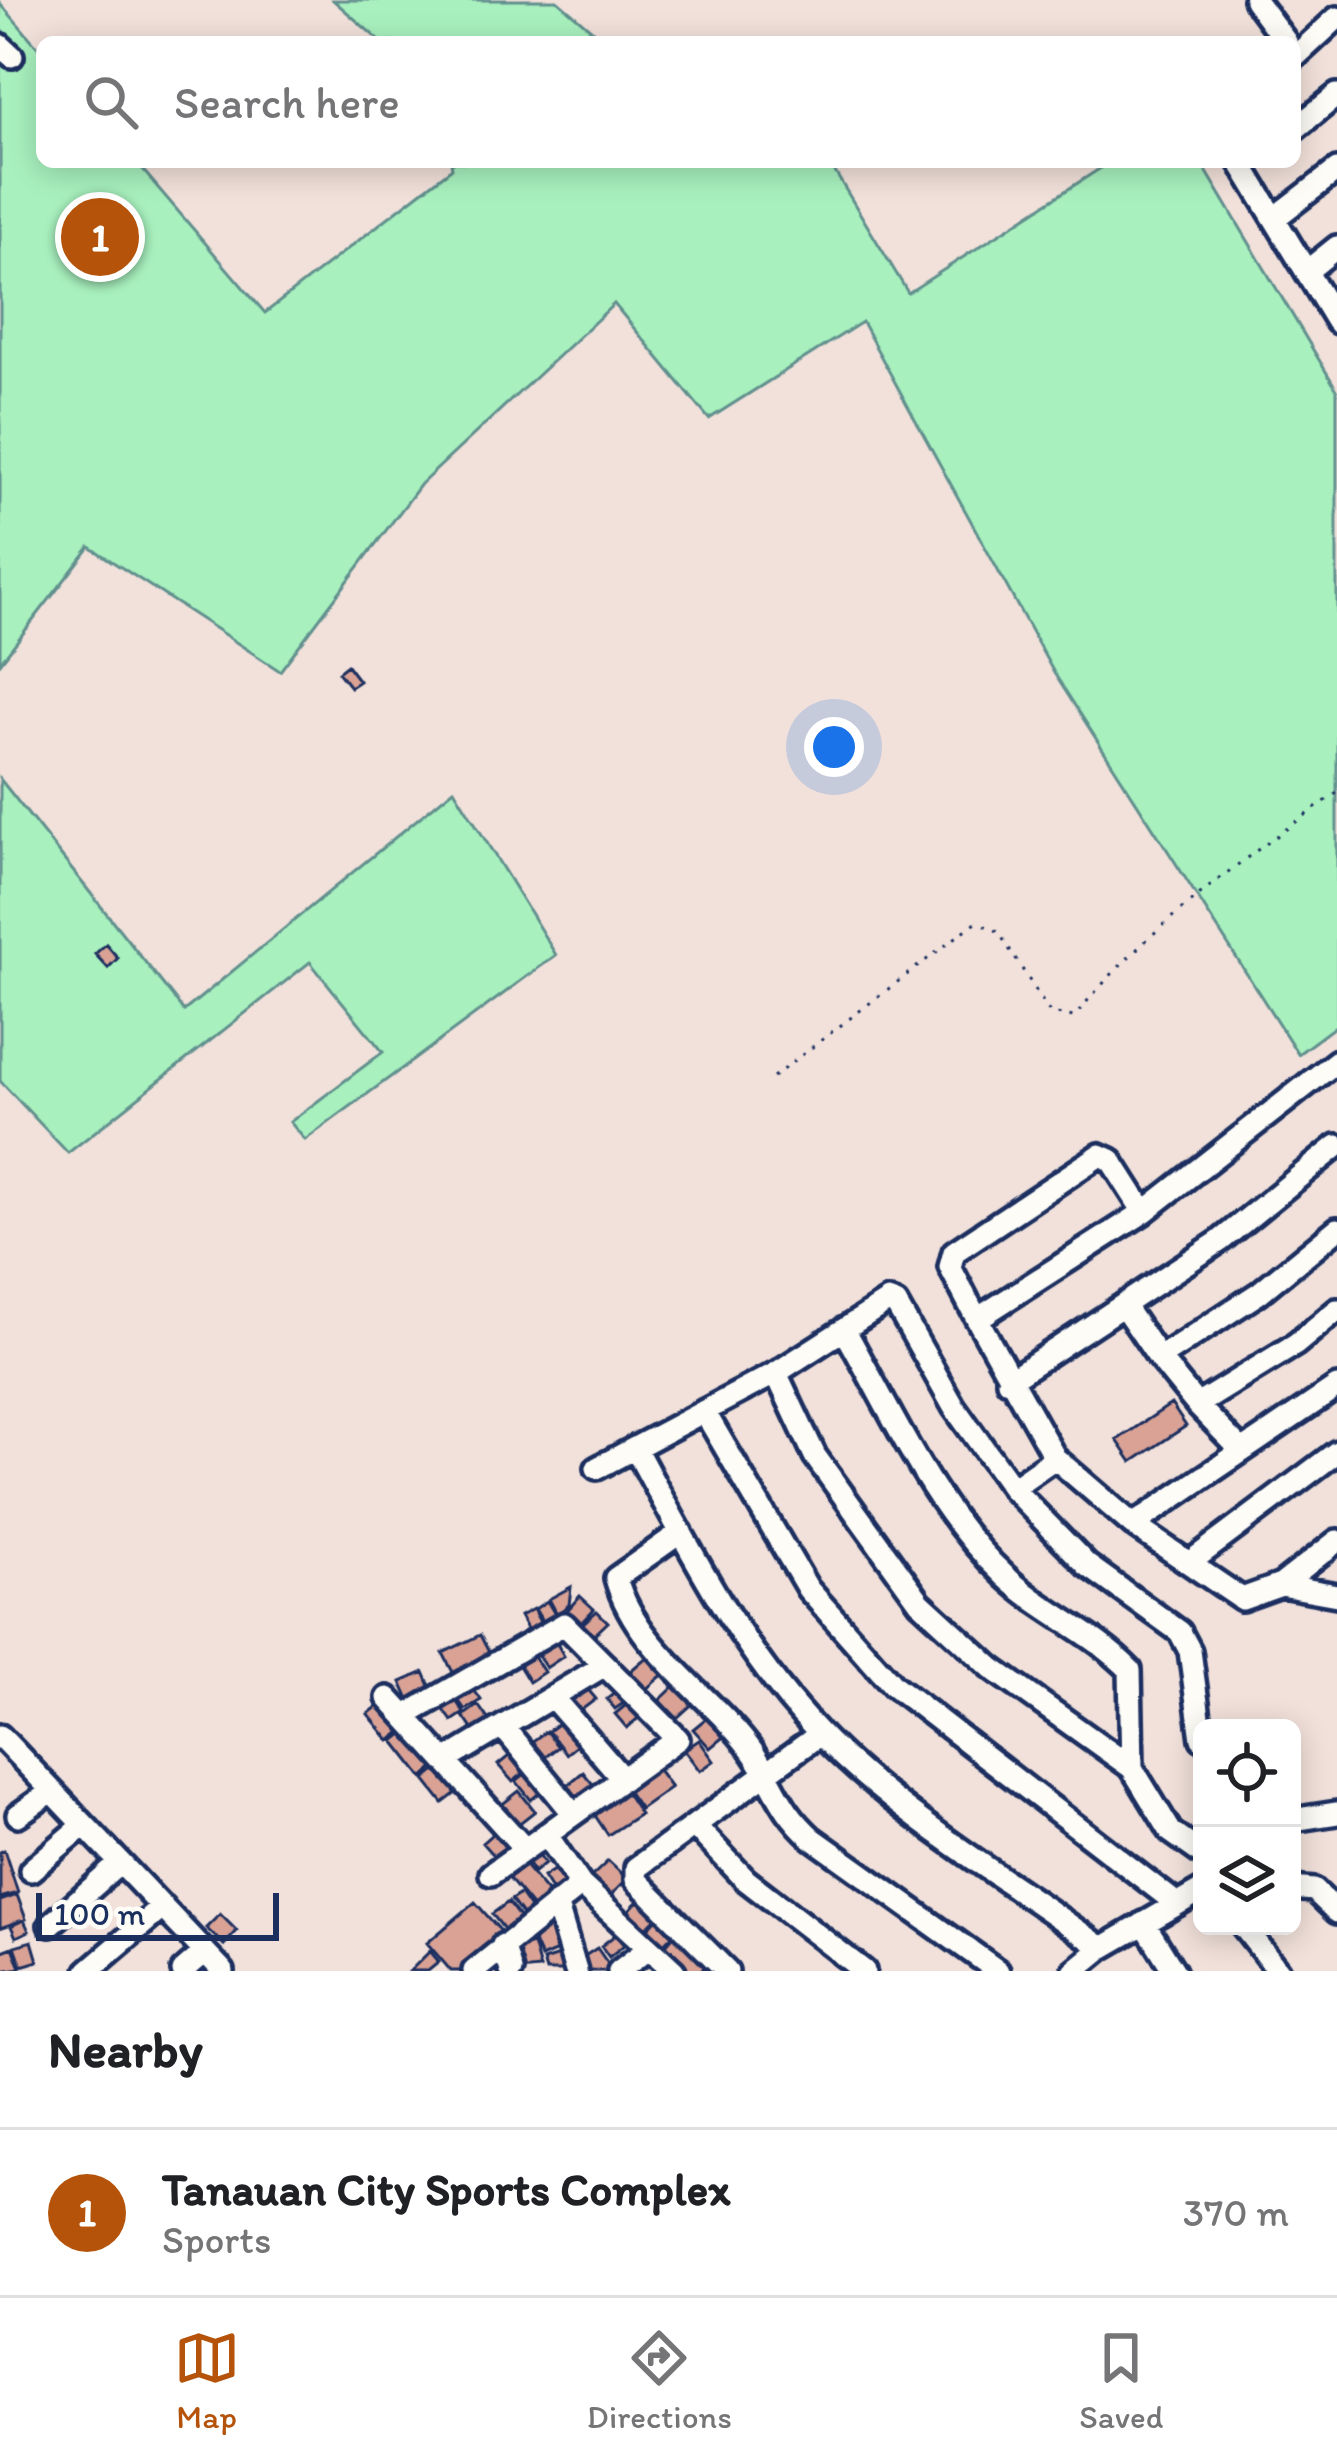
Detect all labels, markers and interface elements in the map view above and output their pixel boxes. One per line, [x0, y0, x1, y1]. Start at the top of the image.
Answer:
search box [36, 36, 1301, 168]
icon: search [78, 69, 144, 135]
text: Search here [174, 75, 400, 129]
pin: 1 [61, 192, 139, 282]
your location [804, 717, 864, 777]
map controls [1193, 1719, 1301, 1935]
button: locate [1193, 1719, 1301, 1827]
button: layers [1193, 1827, 1301, 1935]
scale bar [36, 1887, 279, 1940]
text: 100 m [54, 1894, 145, 1933]
text: Nearby [48, 2019, 203, 2080]
text: Tanauan City Sports Complex [162, 2162, 730, 2216]
text: 1 [78, 2189, 96, 2236]
text: 370 m [1183, 2189, 1289, 2236]
text: Sports [162, 2216, 271, 2263]
tab: Map [174, 2325, 240, 2436]
tab: Directions [587, 2325, 732, 2436]
tab: Saved [1079, 2325, 1163, 2436]

